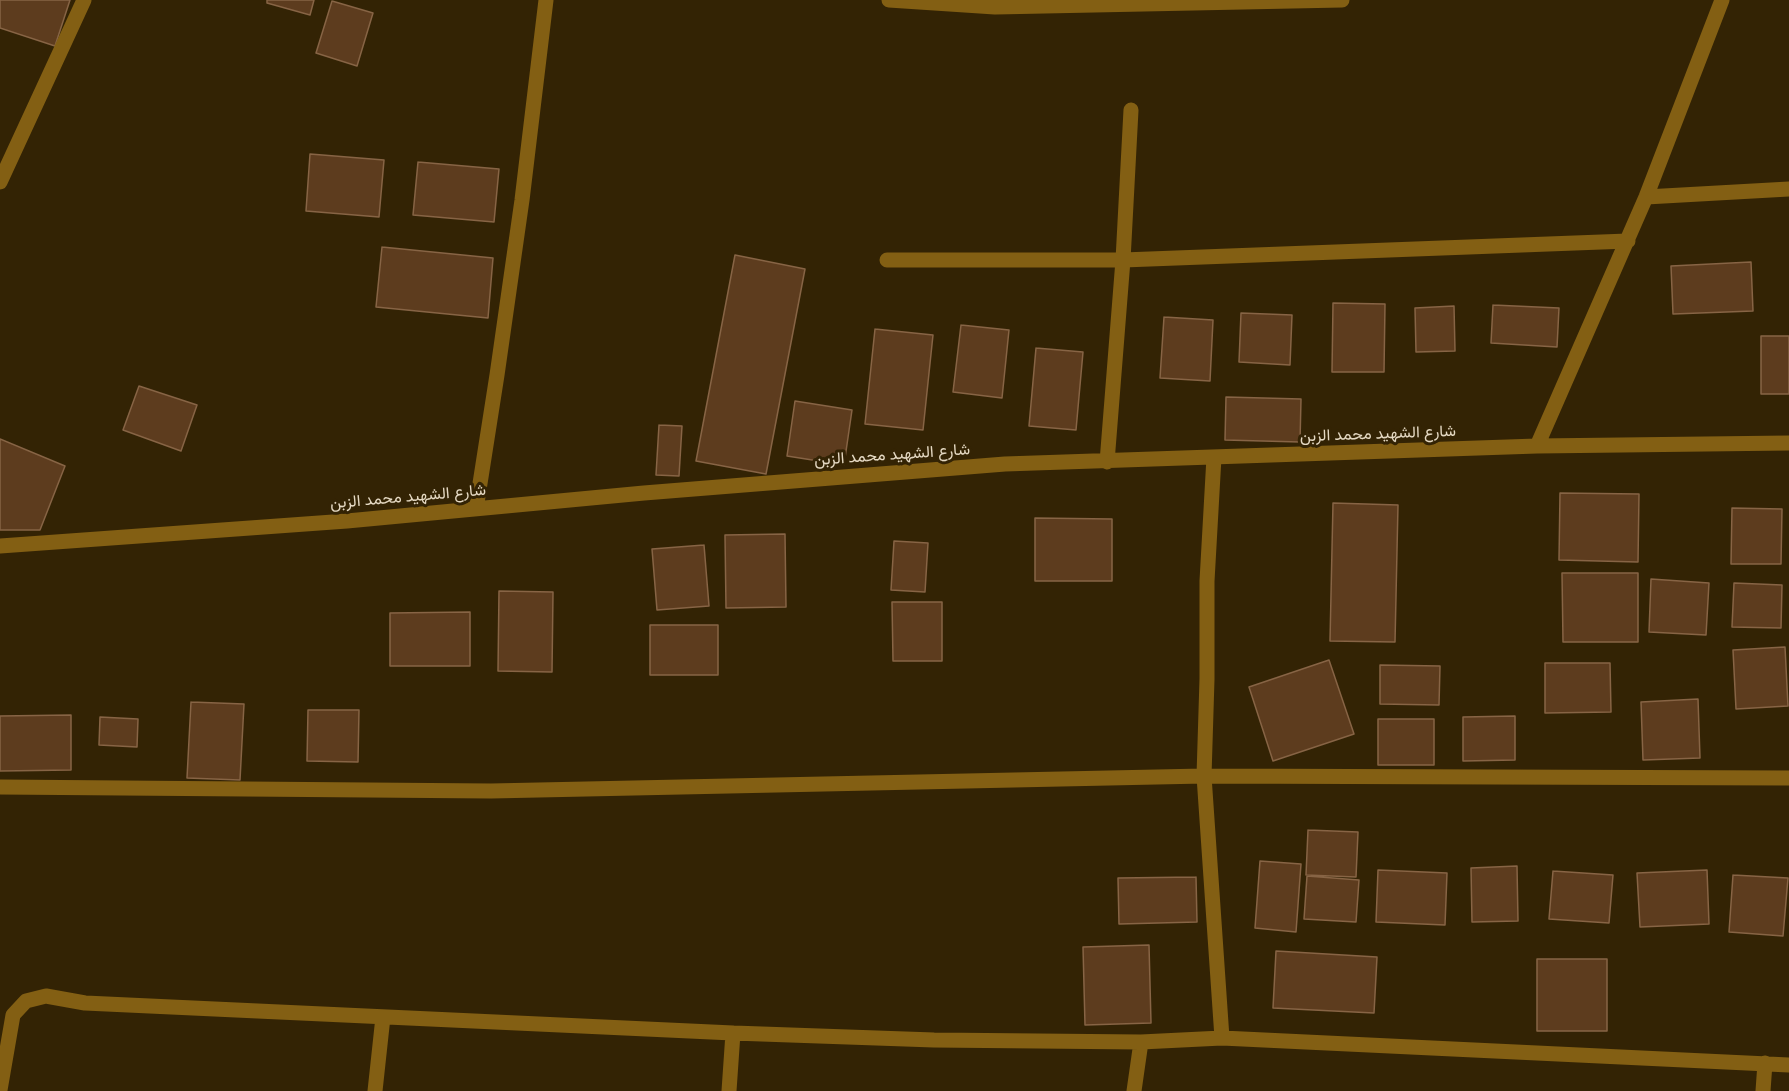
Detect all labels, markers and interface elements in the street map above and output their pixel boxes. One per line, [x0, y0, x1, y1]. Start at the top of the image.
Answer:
street label: شارع الشهيد محمد الزبن [1300, 422, 1456, 446]
street label: شارع الشهيد محمد الزبن [813, 440, 971, 470]
street label: شارع الشهيد محمد الزبن [329, 481, 487, 513]

